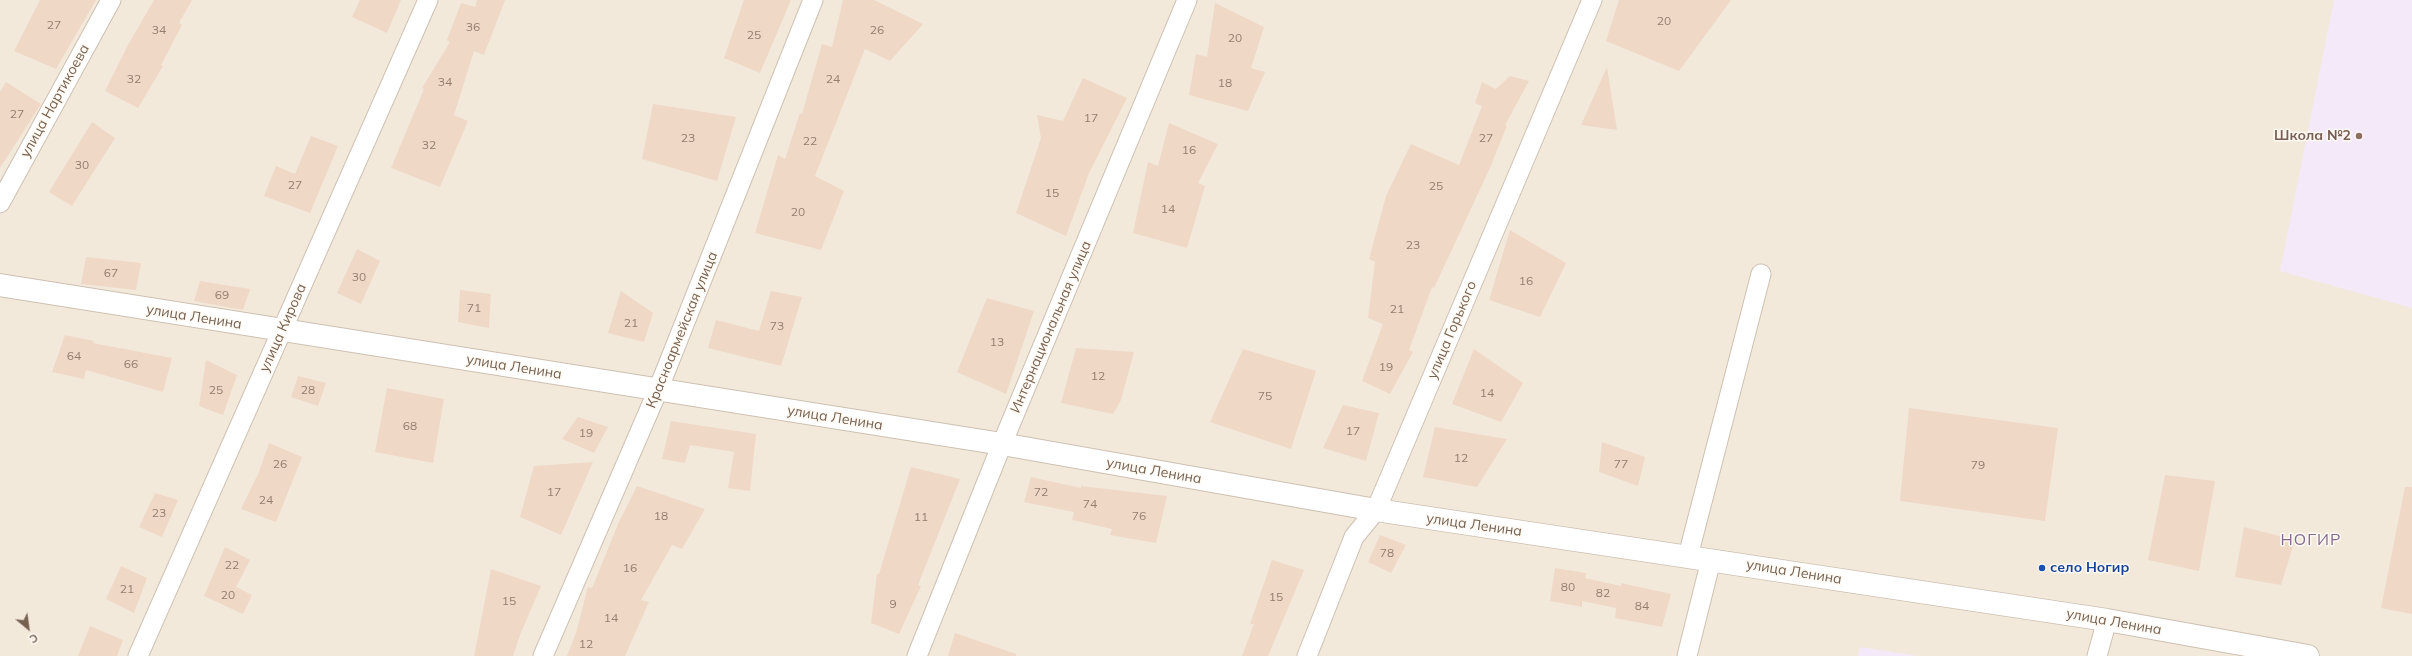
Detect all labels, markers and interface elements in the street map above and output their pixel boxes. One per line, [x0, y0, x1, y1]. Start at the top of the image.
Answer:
house number: 20 [1657, 14, 1671, 28]
house number: 27 [47, 18, 61, 32]
house number: 36 [466, 20, 480, 34]
house number: 34 [152, 23, 166, 37]
house number: 26 [870, 23, 884, 37]
house number: 25 [747, 28, 761, 42]
house number: 20 [1228, 31, 1242, 45]
street label: улица Нартикоева [17, 42, 93, 160]
house number: 32 [127, 72, 141, 86]
house number: 24 [826, 72, 840, 86]
house number: 34 [438, 75, 452, 89]
house number: 18 [1218, 76, 1232, 90]
house number: 27 [10, 107, 24, 121]
house number: 17 [1084, 111, 1098, 125]
place label: Школа №2 [2274, 128, 2351, 144]
house number: 23 [681, 131, 695, 145]
house number: 27 [1479, 131, 1493, 145]
marker: Школа №2 [2354, 131, 2364, 141]
house number: 22 [803, 134, 817, 148]
house number: 32 [422, 138, 436, 152]
house number: 16 [1182, 143, 1196, 157]
house number: 30 [75, 158, 89, 172]
house number: 27 [288, 178, 302, 192]
house number: 25 [1429, 179, 1443, 193]
house number: 15 [1045, 186, 1059, 200]
house number: 14 [1161, 202, 1175, 216]
house number: 20 [791, 205, 805, 219]
street label: Интернациональная улица [1007, 238, 1095, 416]
house number: 23 [1406, 238, 1420, 252]
street label: Красноармейская улица [643, 249, 721, 411]
house number: 67 [104, 266, 118, 280]
house number: 30 [352, 270, 366, 284]
house number: 16 [1519, 274, 1533, 288]
street label: улица Горького [1424, 278, 1480, 382]
street label: улица Кирова [256, 281, 310, 375]
house number: 69 [215, 288, 229, 302]
street label: улица Ленина [145, 301, 243, 333]
house number: 71 [467, 301, 481, 315]
house number: 21 [1390, 302, 1404, 316]
house number: 21 [624, 316, 638, 330]
house number: 73 [770, 319, 784, 333]
house number: 13 [990, 335, 1004, 349]
house number: 64 [67, 349, 81, 363]
street label: улица Ленина [465, 351, 563, 383]
house number: 66 [124, 357, 138, 371]
house number: 19 [1379, 360, 1393, 374]
house number: 12 [1091, 369, 1105, 383]
house number: 25 [209, 383, 223, 397]
house number: 28 [301, 383, 315, 397]
house number: 14 [1480, 386, 1494, 400]
house number: 75 [1258, 389, 1272, 403]
street label: улица Ленина [786, 402, 884, 434]
house number: 68 [403, 419, 417, 433]
house number: 17 [1346, 424, 1360, 438]
house number: 19 [579, 426, 593, 440]
house number: 12 [1454, 451, 1468, 465]
street label: улица Ленина [1105, 454, 1203, 488]
house number: 26 [273, 457, 287, 471]
house number: 77 [1614, 457, 1628, 471]
house number: 79 [1971, 458, 1985, 472]
house number: 17 [547, 485, 561, 499]
house number: 72 [1034, 485, 1048, 499]
house number: 24 [259, 493, 273, 507]
house number: 74 [1083, 497, 1097, 511]
house number: 23 [152, 506, 166, 520]
house number: 18 [654, 509, 668, 523]
house number: 76 [1132, 509, 1146, 523]
house number: 11 [914, 510, 928, 524]
street label: улица Ленина [1425, 510, 1523, 540]
district label: НОГИР [2281, 530, 2341, 550]
house number: 78 [1380, 546, 1394, 560]
street label: улица Ленина [1745, 556, 1843, 588]
house number: 22 [225, 558, 239, 572]
place label: село Ногир [2050, 560, 2129, 576]
house number: 16 [623, 561, 637, 575]
marker: село Ногир [2037, 563, 2047, 573]
house number: 80 [1561, 580, 1575, 594]
house number: 21 [120, 582, 134, 596]
house number: 82 [1596, 586, 1610, 600]
house number: 20 [221, 588, 235, 602]
house number: 15 [1269, 590, 1283, 604]
house number: 15 [502, 594, 516, 608]
house number: 9 [889, 597, 897, 611]
house number: 84 [1635, 599, 1649, 613]
street label: улица Ленина [2065, 605, 2163, 639]
north arrow [8, 608, 48, 648]
house number: 14 [604, 611, 618, 625]
text: С [27, 631, 41, 646]
house number: 12 [579, 637, 593, 651]

